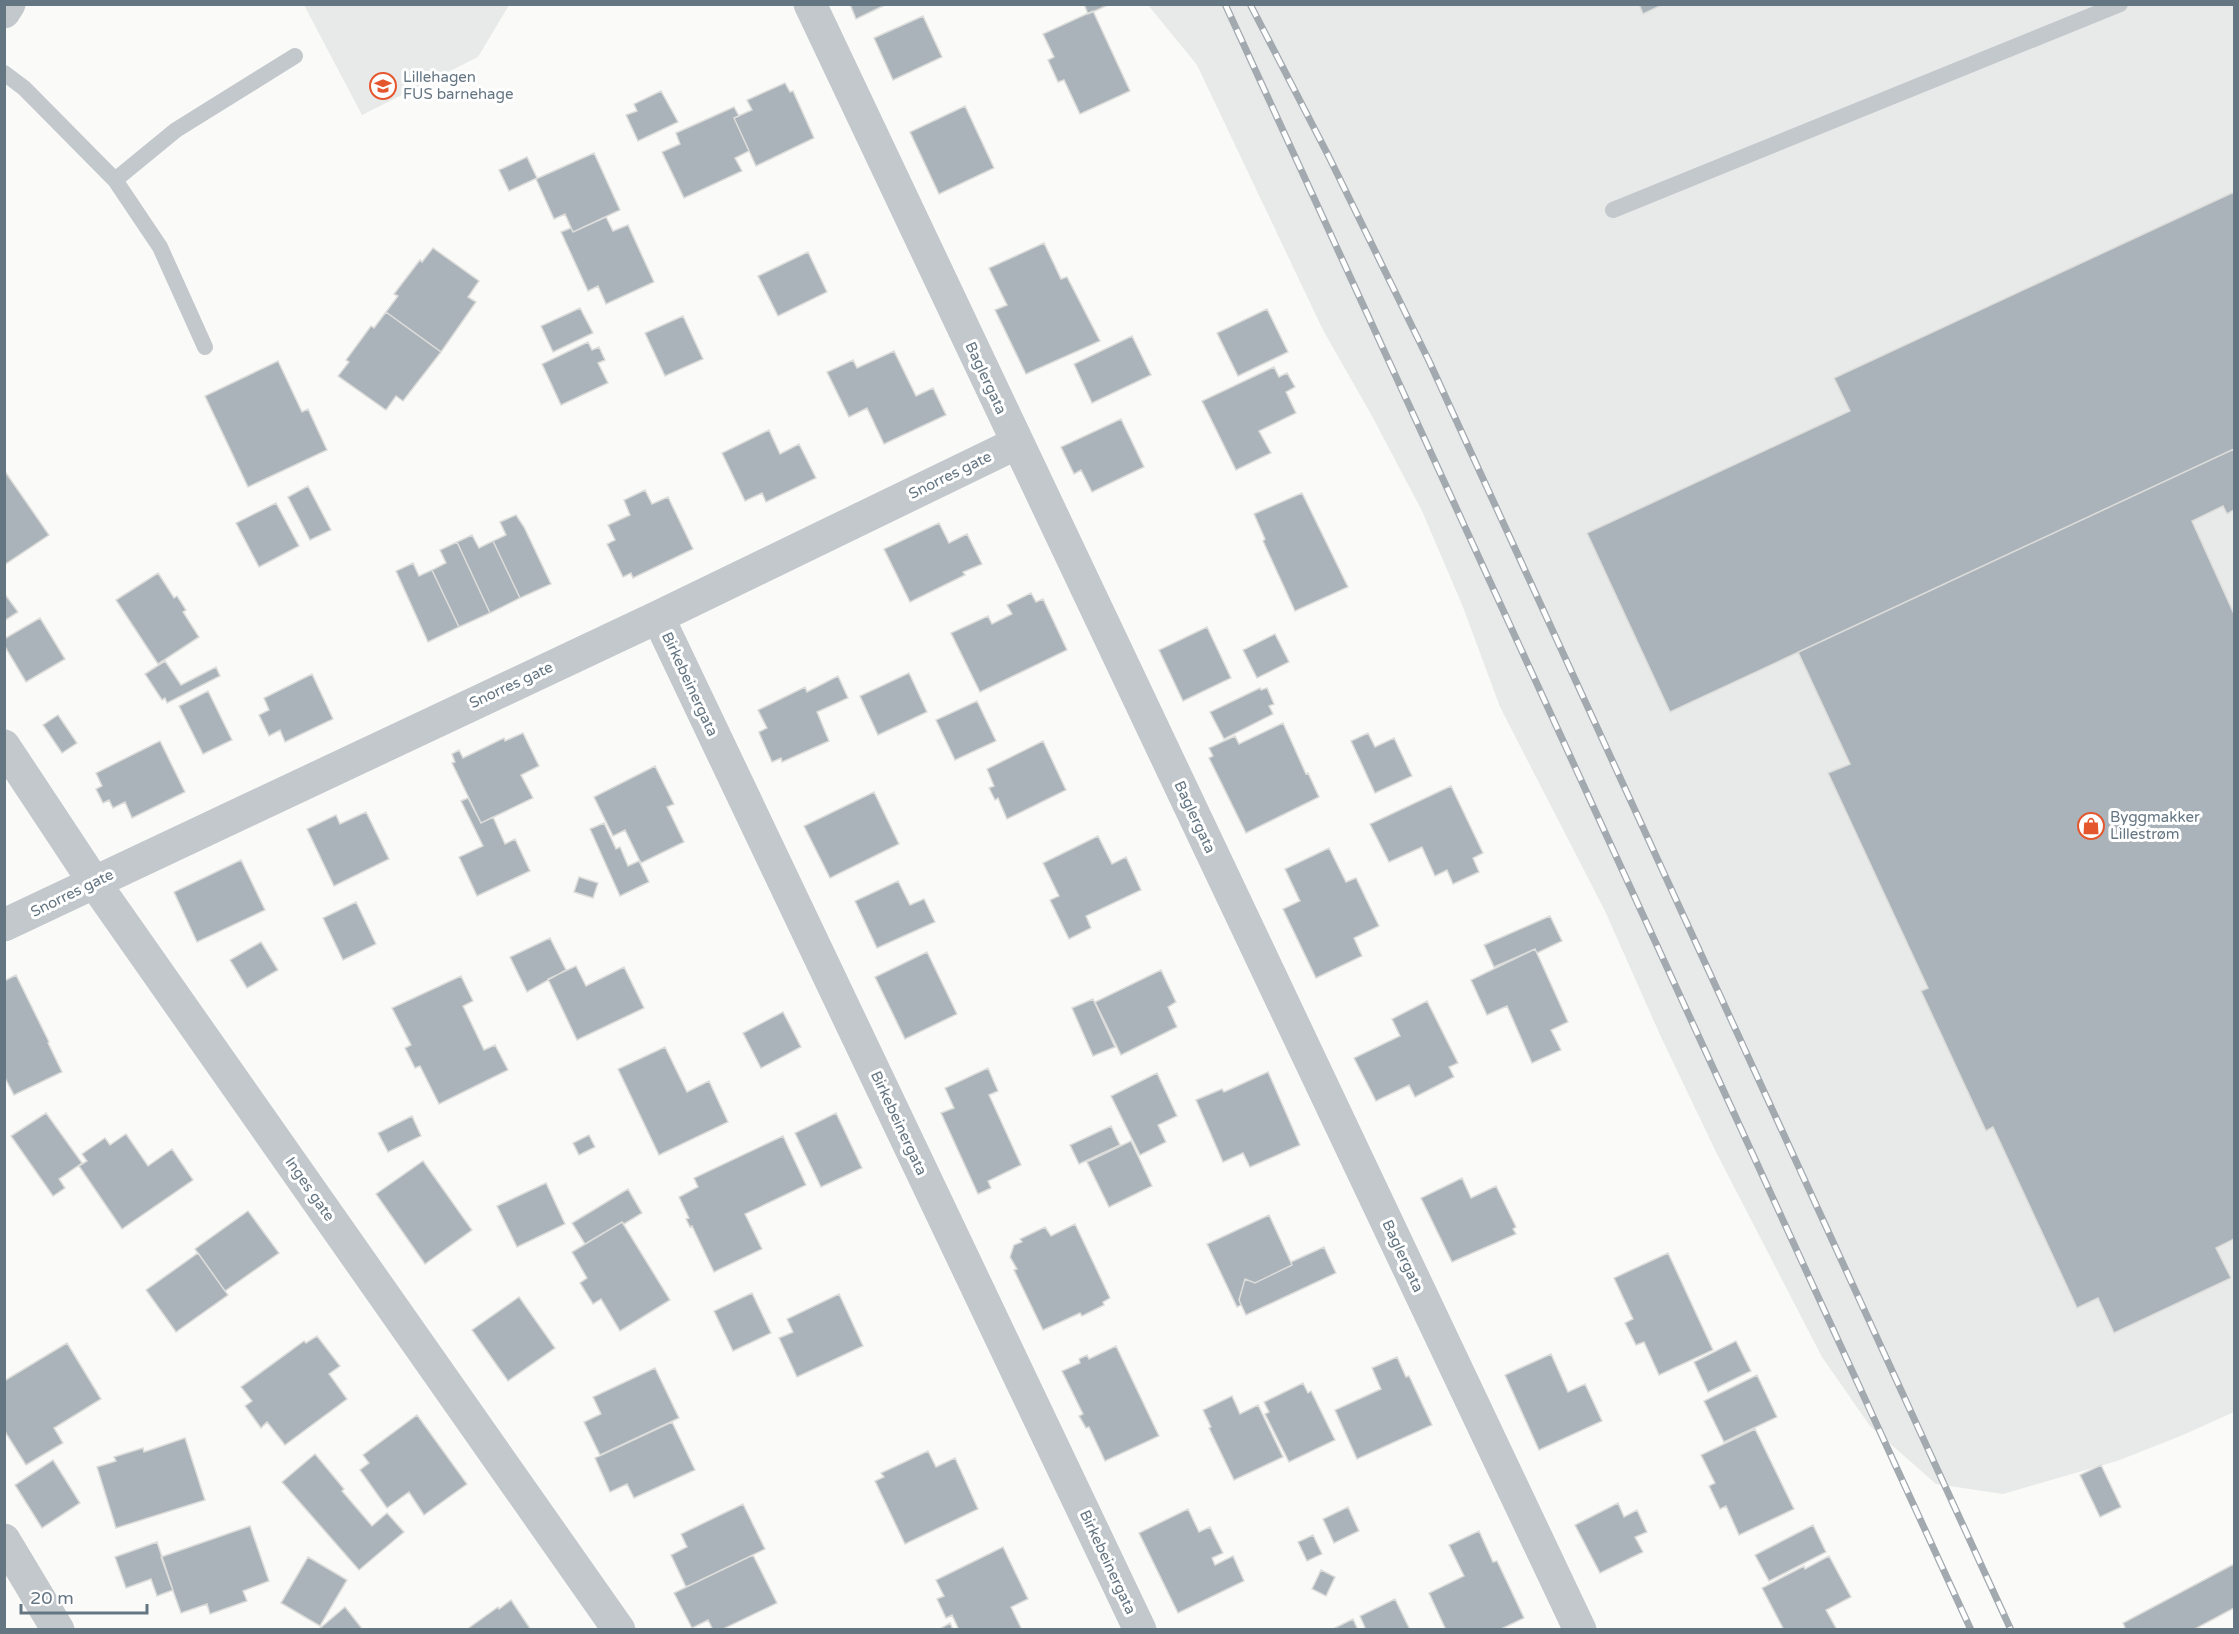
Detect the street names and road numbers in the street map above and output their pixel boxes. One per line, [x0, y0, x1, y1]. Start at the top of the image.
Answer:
street label: Baglergata [961, 339, 1011, 417]
street label: Snorres gate [906, 447, 994, 503]
street label: Birkebeinergata [658, 629, 722, 739]
street label: Snorres gate [466, 658, 556, 712]
street label: Baglergata [1170, 778, 1220, 856]
street label: Snorres gate [28, 865, 116, 921]
street label: Birkebeinergata [867, 1068, 931, 1178]
street label: Inges gate [281, 1153, 339, 1225]
street label: Baglergata [1378, 1217, 1428, 1295]
street label: Birkebeinergata [1076, 1507, 1140, 1617]

